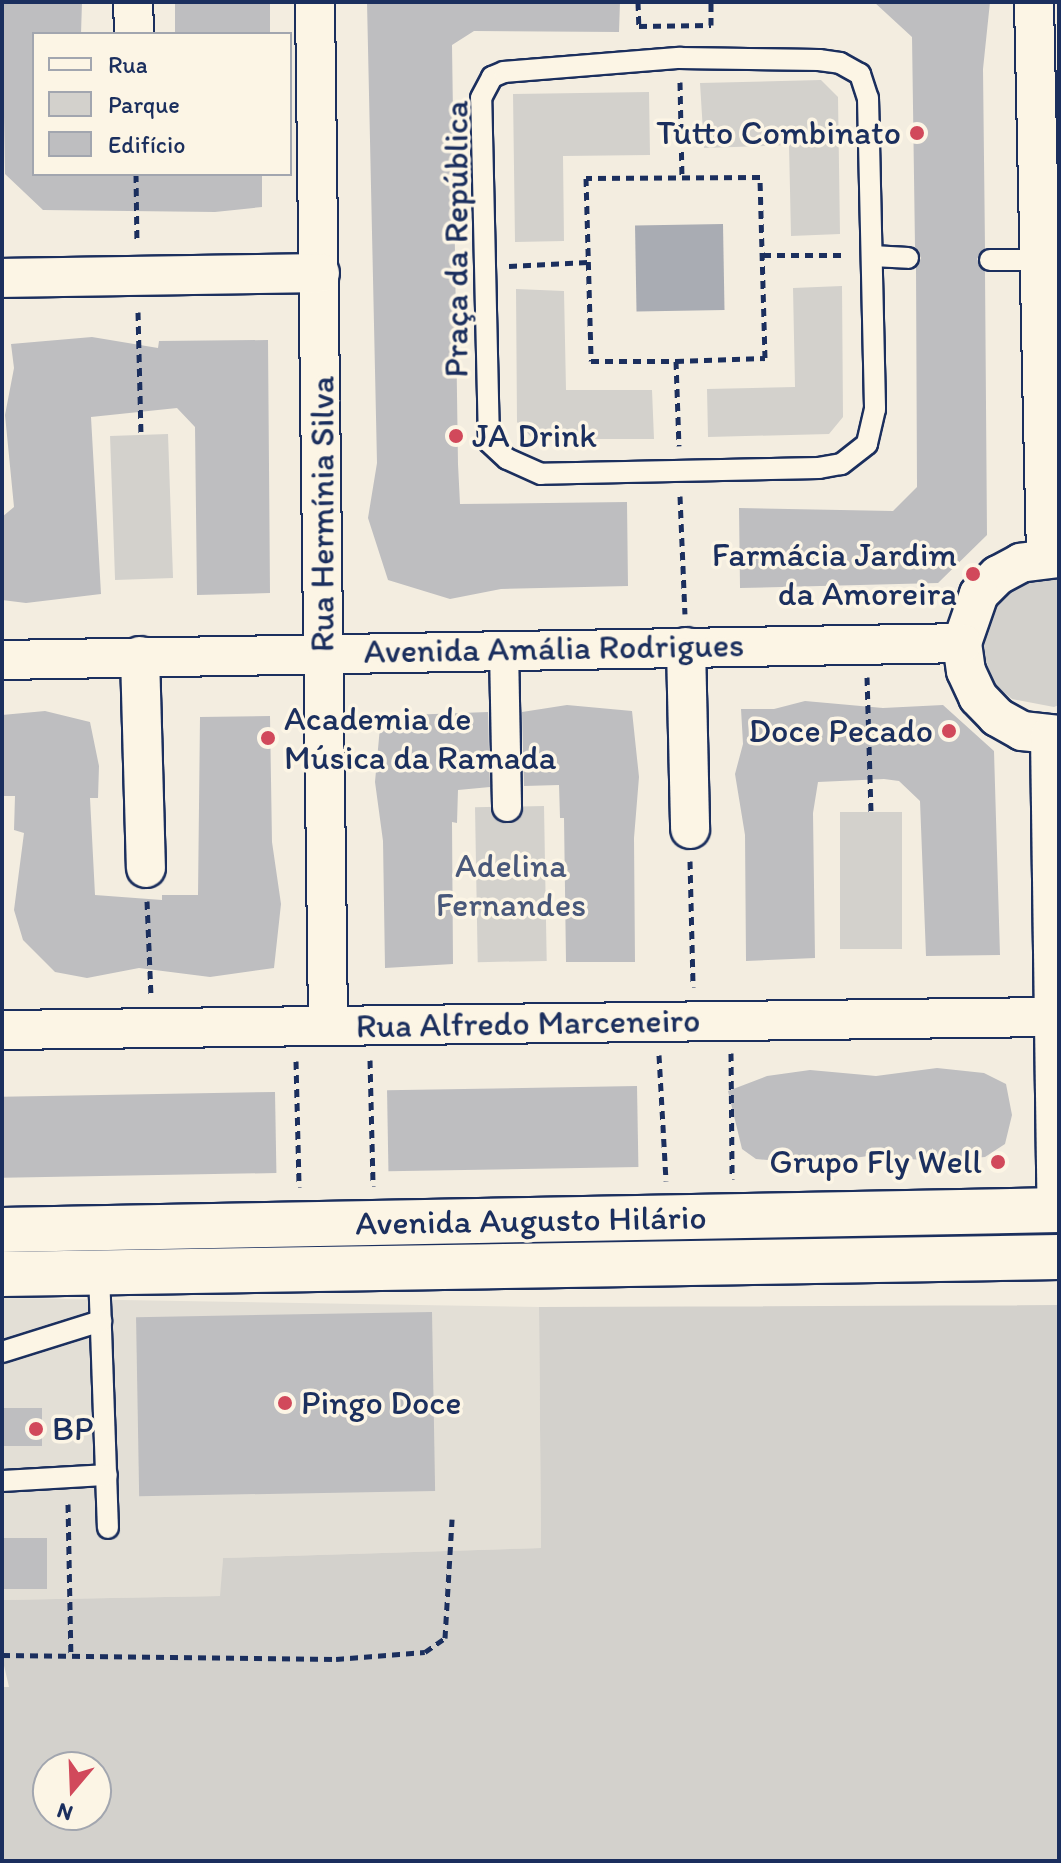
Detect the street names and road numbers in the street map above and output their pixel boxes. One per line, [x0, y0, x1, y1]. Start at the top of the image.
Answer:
street label: Praça da República [436, 100, 476, 378]
street label: Rua Hermínia Silva [302, 376, 342, 652]
street label: Avenida Amália Rodrigues [363, 624, 745, 672]
street label: Rua Alfredo Marceneiro [355, 1000, 701, 1046]
street label: Avenida Augusto Hilário [355, 1197, 707, 1243]

